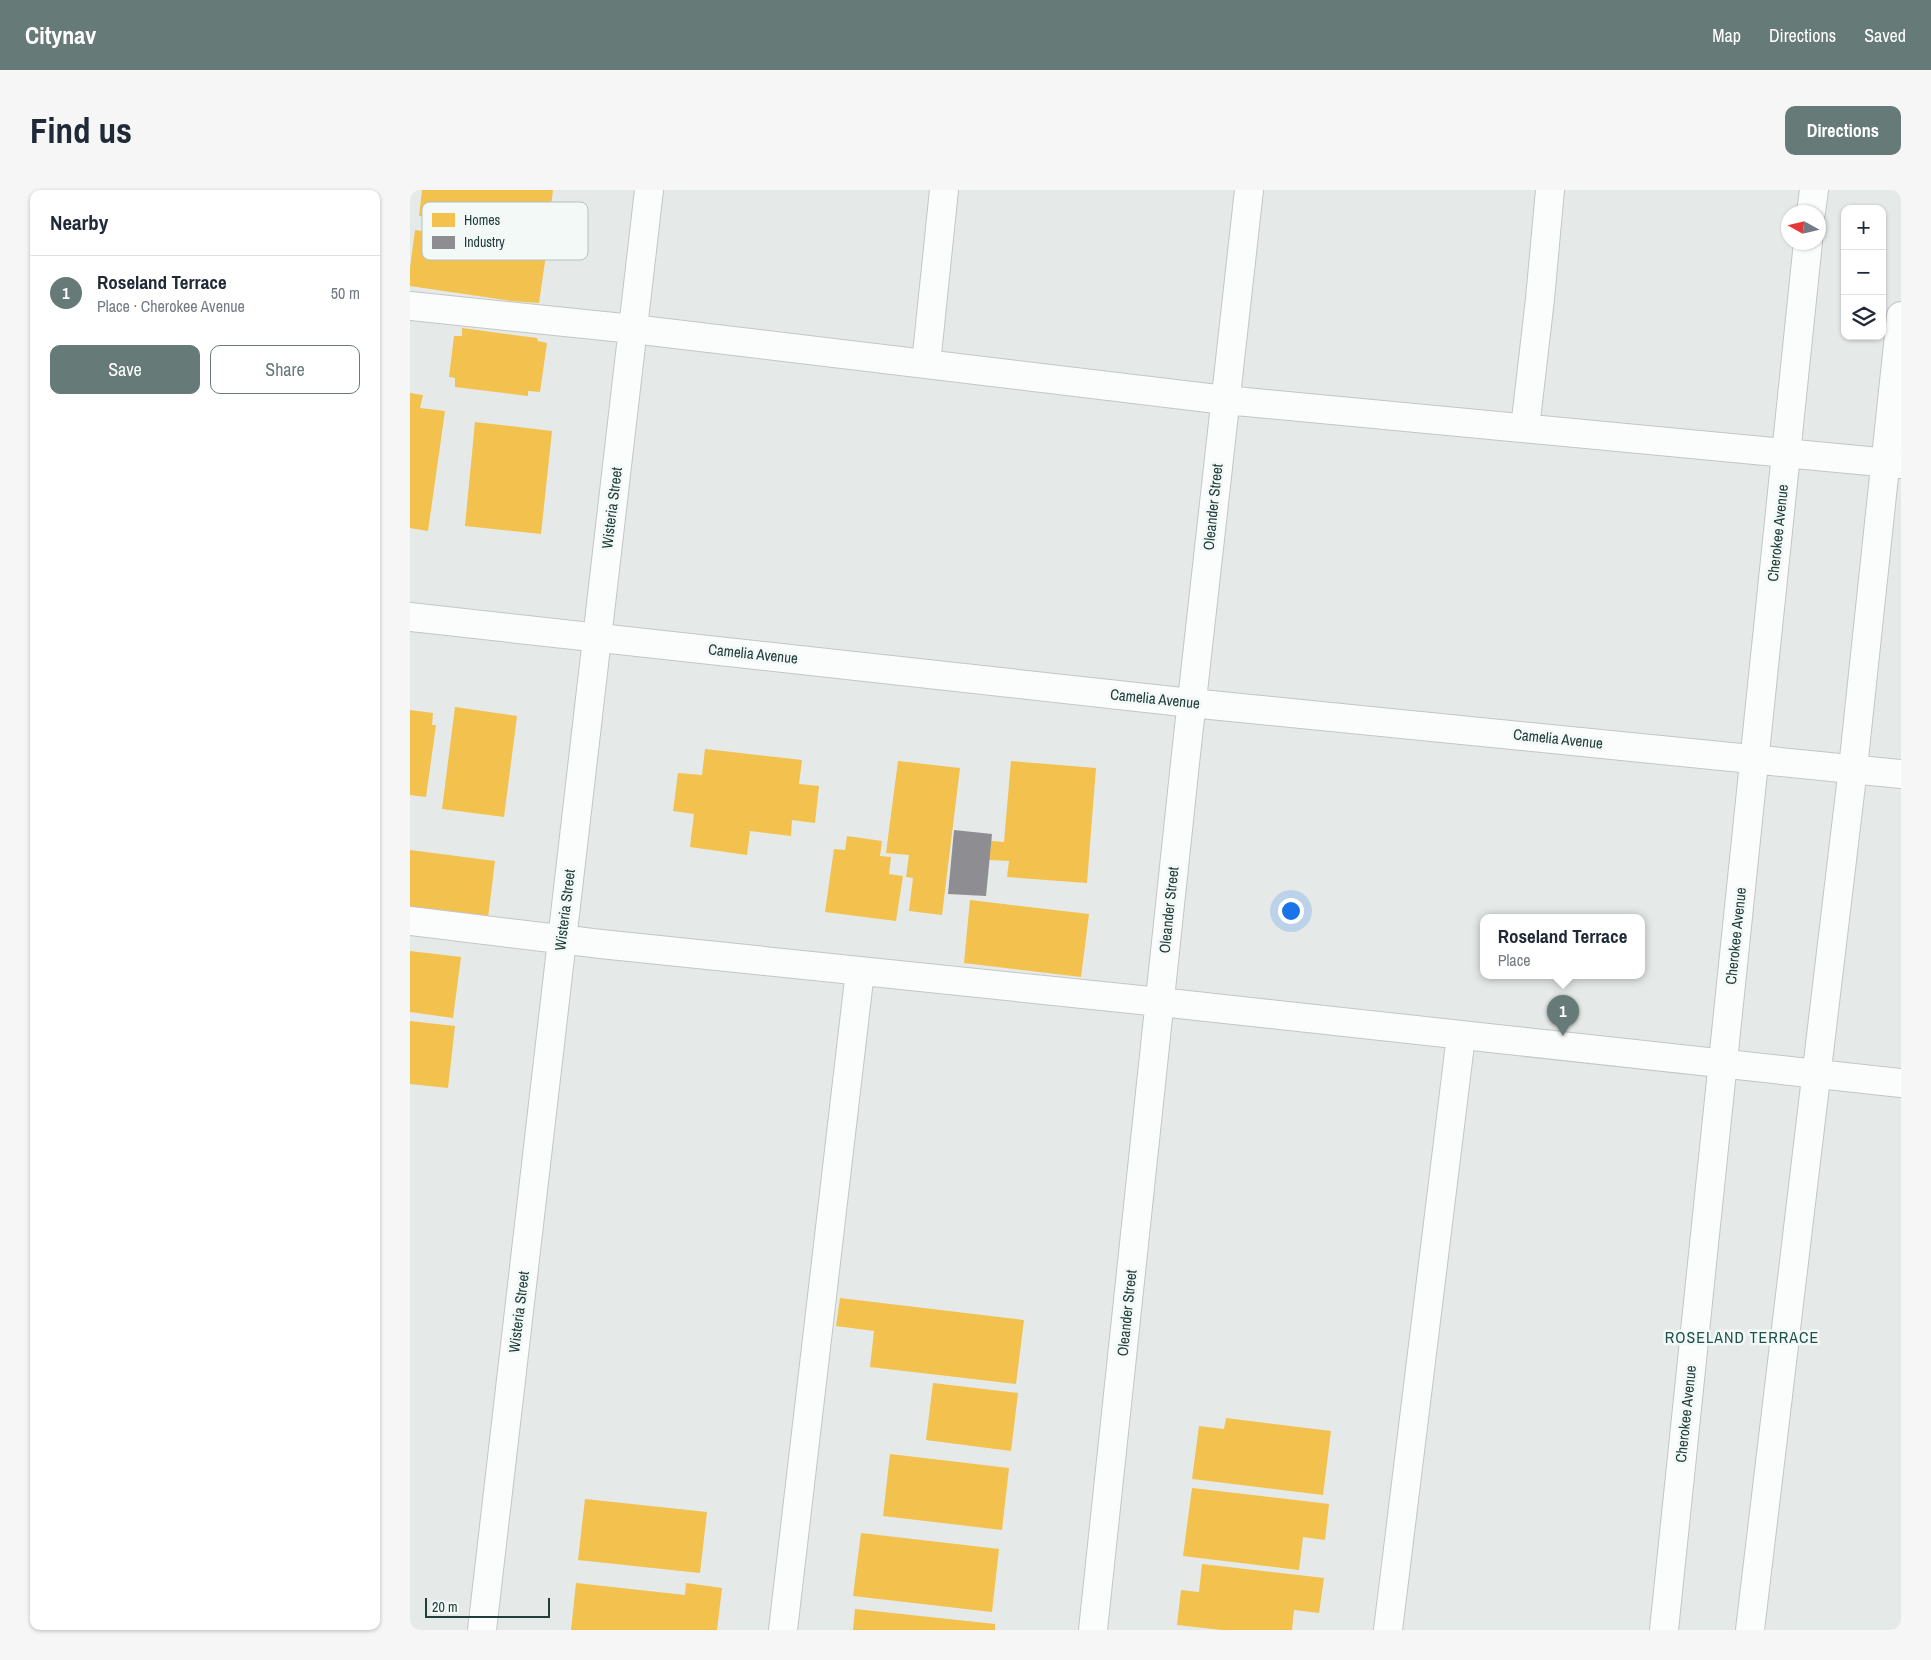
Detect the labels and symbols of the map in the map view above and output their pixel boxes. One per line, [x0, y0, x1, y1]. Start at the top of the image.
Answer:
legend [422, 202, 588, 260]
north arrow [1781, 205, 1826, 250]
text: Homes [464, 211, 501, 229]
text: Industry [464, 233, 505, 251]
street label: Oleander Street [1198, 462, 1228, 551]
street label: Wisteria Street [596, 465, 627, 550]
street label: Cherokee Avenue [1762, 483, 1793, 583]
street label: Camelia Avenue [707, 638, 799, 669]
street label: Camelia Avenue [1109, 683, 1201, 714]
street label: Camelia Avenue [1512, 723, 1604, 754]
street label: Oleander Street [1154, 865, 1184, 954]
street label: Wisteria Street [549, 867, 580, 952]
street label: Cherokee Avenue [1720, 886, 1751, 986]
your location [1278, 898, 1304, 924]
pin: 1 [1547, 995, 1579, 1036]
street label: Oleander Street [1112, 1268, 1142, 1357]
street label: Wisteria Street [503, 1269, 534, 1354]
district label: ROSELAND TERRACE [1665, 1326, 1819, 1348]
street label: Cherokee Avenue [1670, 1364, 1701, 1464]
scale bar [425, 1595, 550, 1618]

